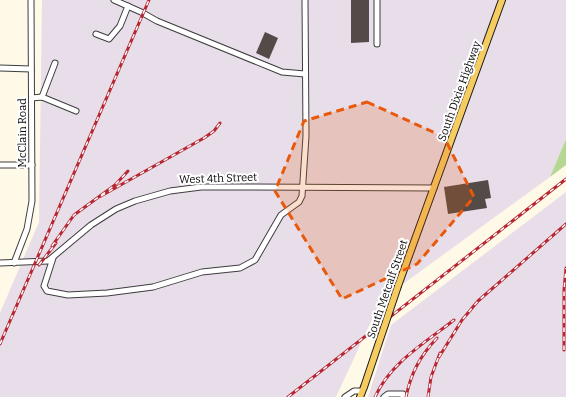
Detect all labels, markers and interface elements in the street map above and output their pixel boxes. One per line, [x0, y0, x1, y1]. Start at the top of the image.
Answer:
street label: South Dixie Highway [435, 39, 484, 143]
street label: McClain Road [16, 98, 29, 168]
street label: West 4th Street [179, 171, 257, 186]
street label: South Metcalf Street [364, 238, 411, 340]

